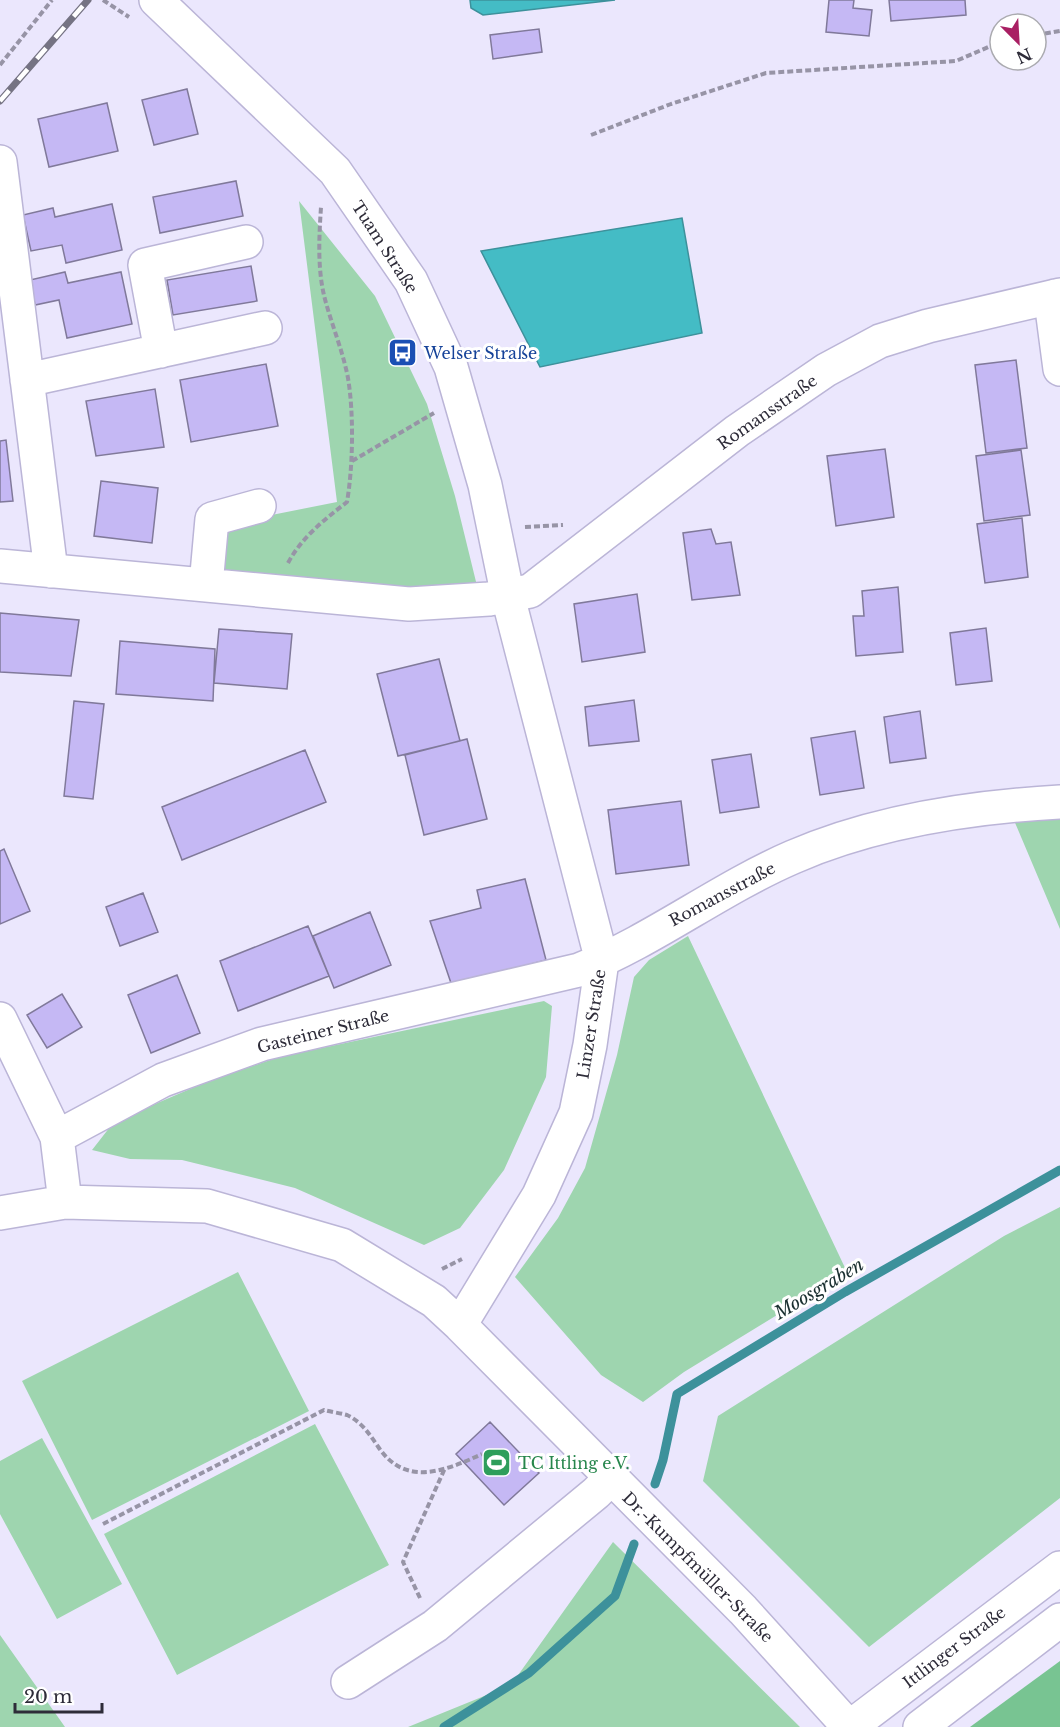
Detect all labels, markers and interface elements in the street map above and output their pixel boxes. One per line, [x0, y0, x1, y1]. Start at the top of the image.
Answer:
north arrow [988, 12, 1048, 72]
text: N [1013, 44, 1035, 68]
street label: Tuam Straße [348, 197, 422, 297]
bus stop icon: Welser Straße [387, 337, 419, 369]
place label: Welser Straße [423, 343, 537, 363]
street label: Romansstraße [713, 370, 821, 454]
street label: Romansstraße [666, 858, 778, 930]
street label: Linzer Straße [572, 968, 610, 1080]
street label: Gasteiner Straße [255, 1005, 391, 1057]
water label: Moosgraben [769, 1254, 868, 1325]
sports icon: TC Ittling e.V. [481, 1447, 513, 1479]
place label: TC Ittling e.V. [518, 1453, 630, 1473]
street label: Dr.-Kumpfmüller-Straße [618, 1487, 778, 1647]
street label: Ittlinger Straße [899, 1602, 1009, 1692]
scale bar [15, 1676, 102, 1714]
text: 20 m [24, 1686, 72, 1708]

